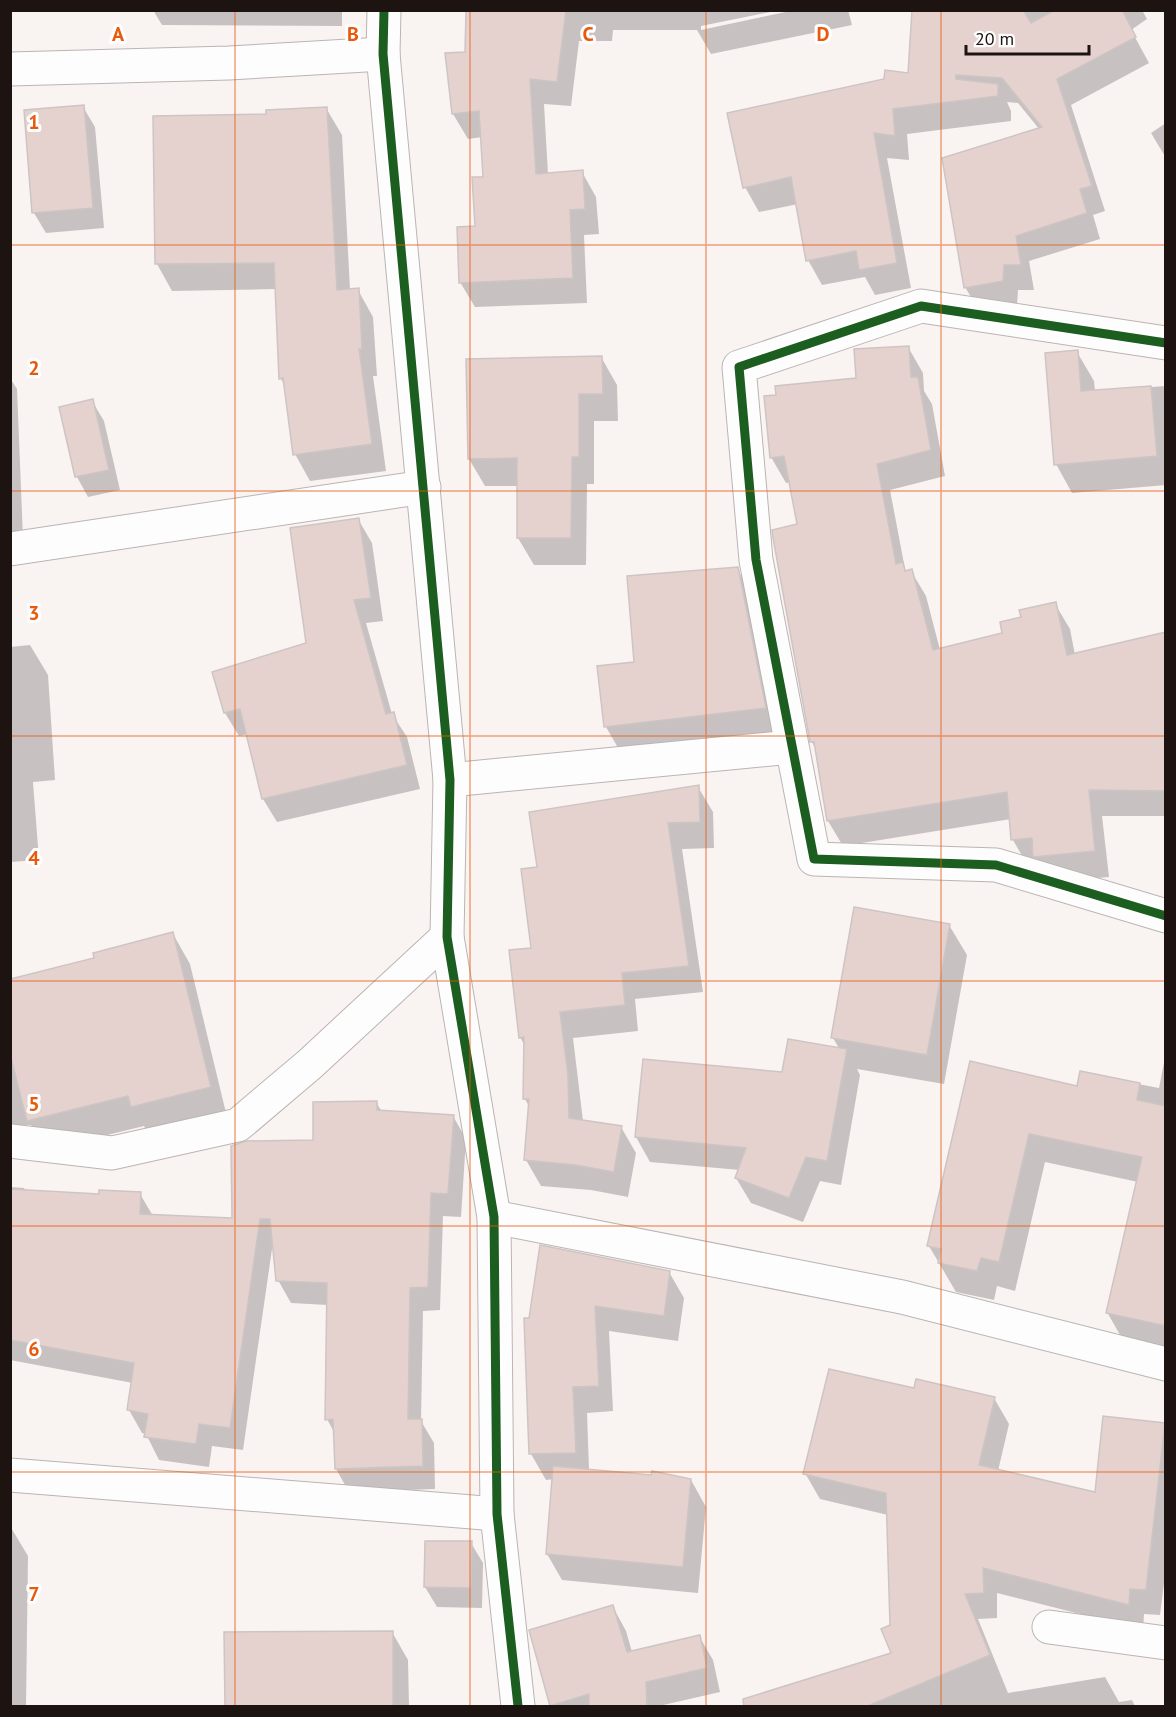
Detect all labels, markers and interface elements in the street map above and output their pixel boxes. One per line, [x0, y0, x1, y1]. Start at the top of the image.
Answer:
scale bar [966, 18, 1089, 56]
text: A [112, 21, 125, 47]
text: B [347, 21, 359, 47]
text: C [582, 21, 594, 47]
text: D [817, 21, 830, 47]
text: 20 m [975, 27, 1014, 50]
text: 1 [28, 109, 40, 135]
text: 2 [28, 355, 40, 381]
text: 3 [28, 600, 40, 626]
text: 4 [28, 845, 40, 871]
text: 5 [28, 1091, 40, 1117]
text: 6 [28, 1336, 40, 1362]
text: 7 [28, 1581, 40, 1607]

